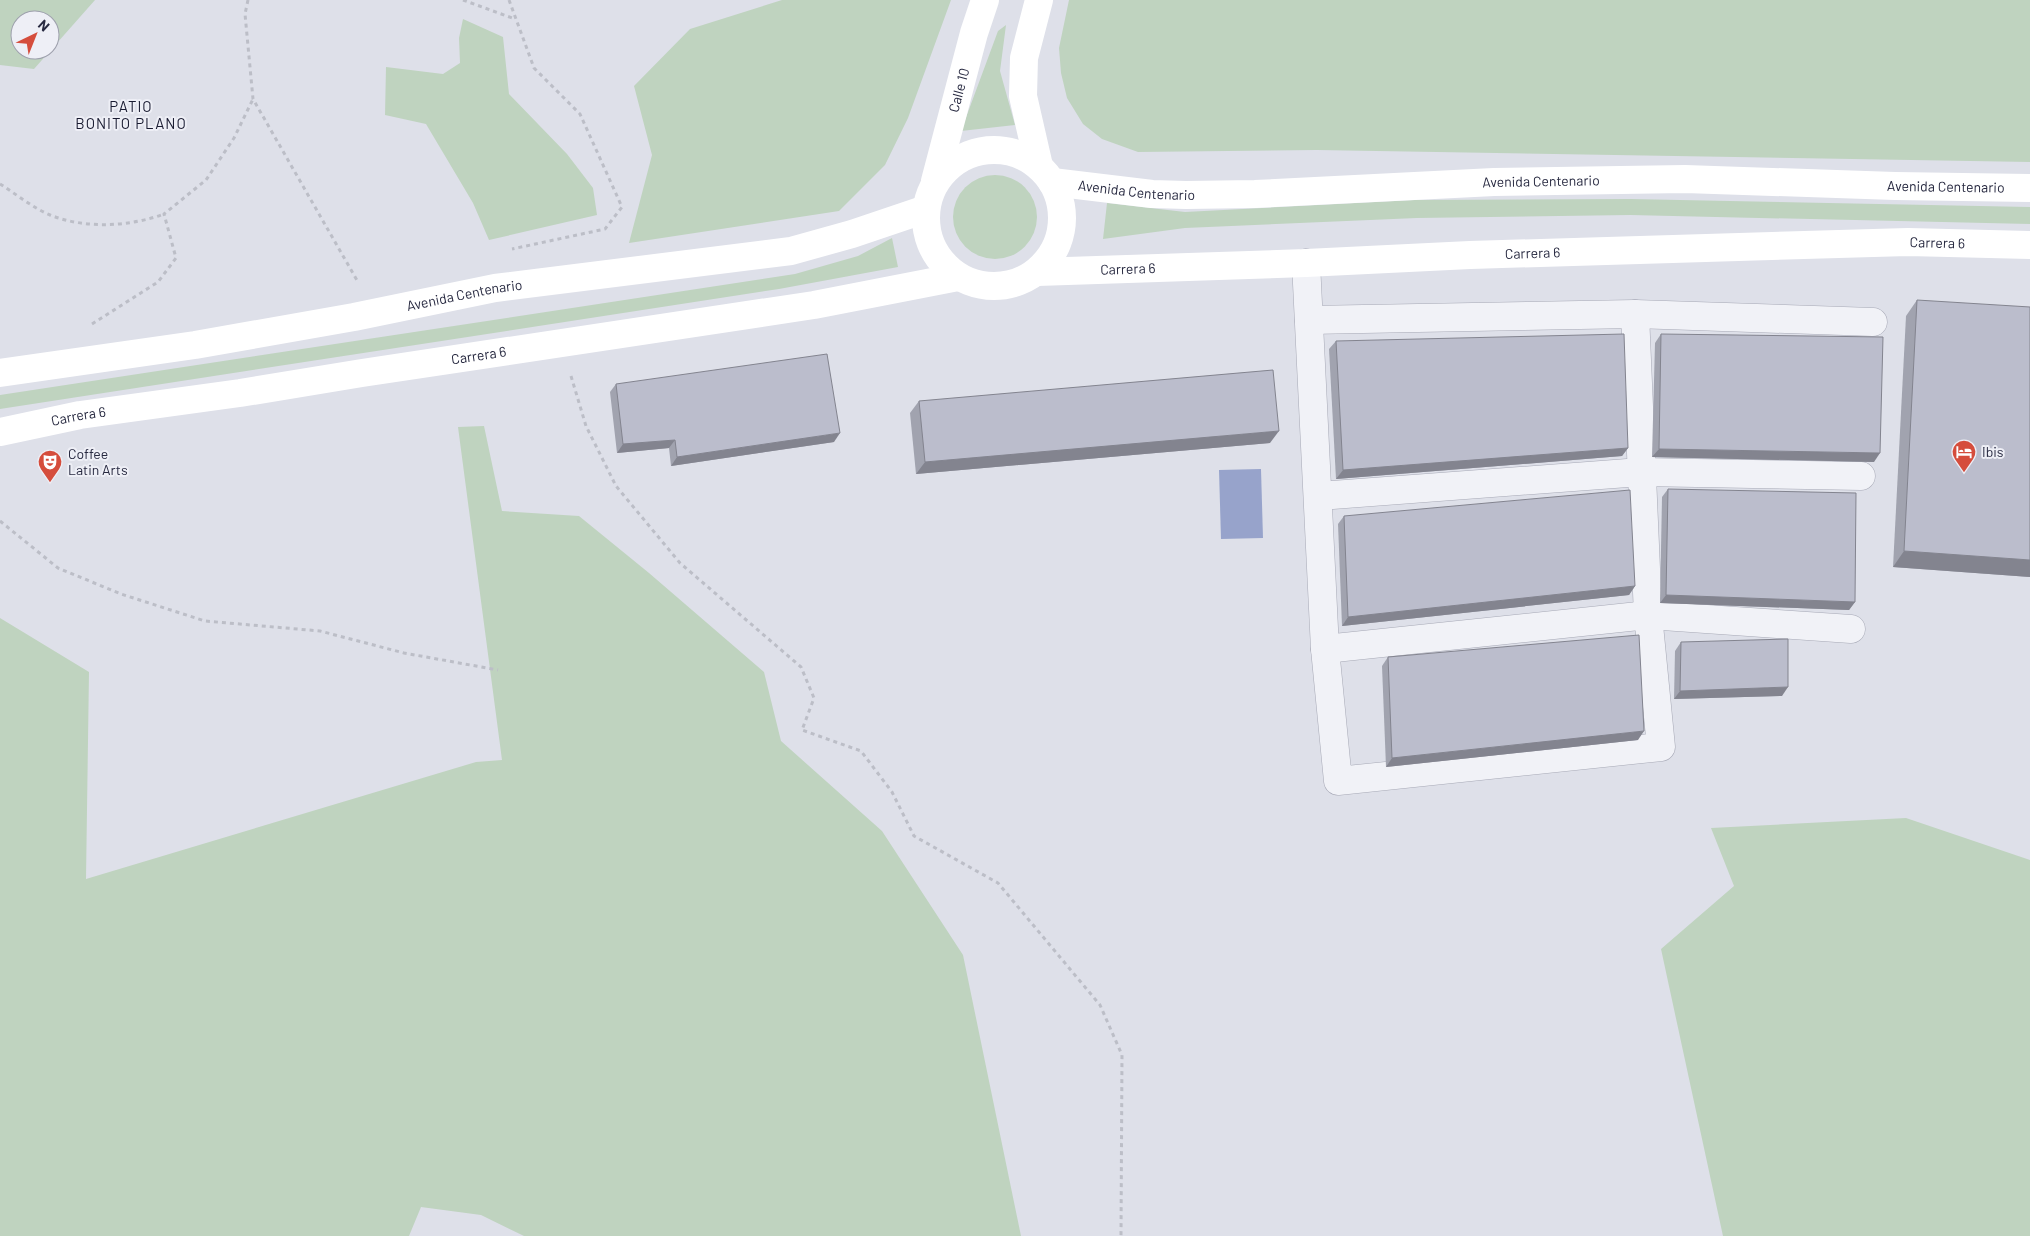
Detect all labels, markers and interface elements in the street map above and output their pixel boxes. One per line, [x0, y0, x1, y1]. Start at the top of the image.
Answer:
north arrow [10, 10, 60, 60]
text: N [35, 16, 53, 35]
street label: Calle 10 [944, 66, 972, 114]
district label: PATIO BONITO PLANO [75, 97, 187, 132]
street label: Avenida Centenario [1482, 171, 1600, 191]
street label: Avenida Centenario [1077, 176, 1195, 203]
street label: Avenida Centenario [1887, 177, 2005, 196]
street label: Carrera 6 [1910, 233, 1965, 251]
street label: Carrera 6 [1505, 243, 1561, 262]
street label: Carrera 6 [1100, 259, 1156, 278]
street label: Avenida Centenario [405, 276, 523, 314]
street label: Carrera 6 [450, 342, 507, 367]
street label: Carrera 6 [49, 403, 107, 429]
hotel icon: Ibis [1951, 439, 1977, 473]
place label: Ibis [1982, 443, 2004, 460]
place label: Coffee Latin Arts [68, 445, 128, 478]
theatre icon: Coffee Latin Arts [37, 449, 63, 483]

